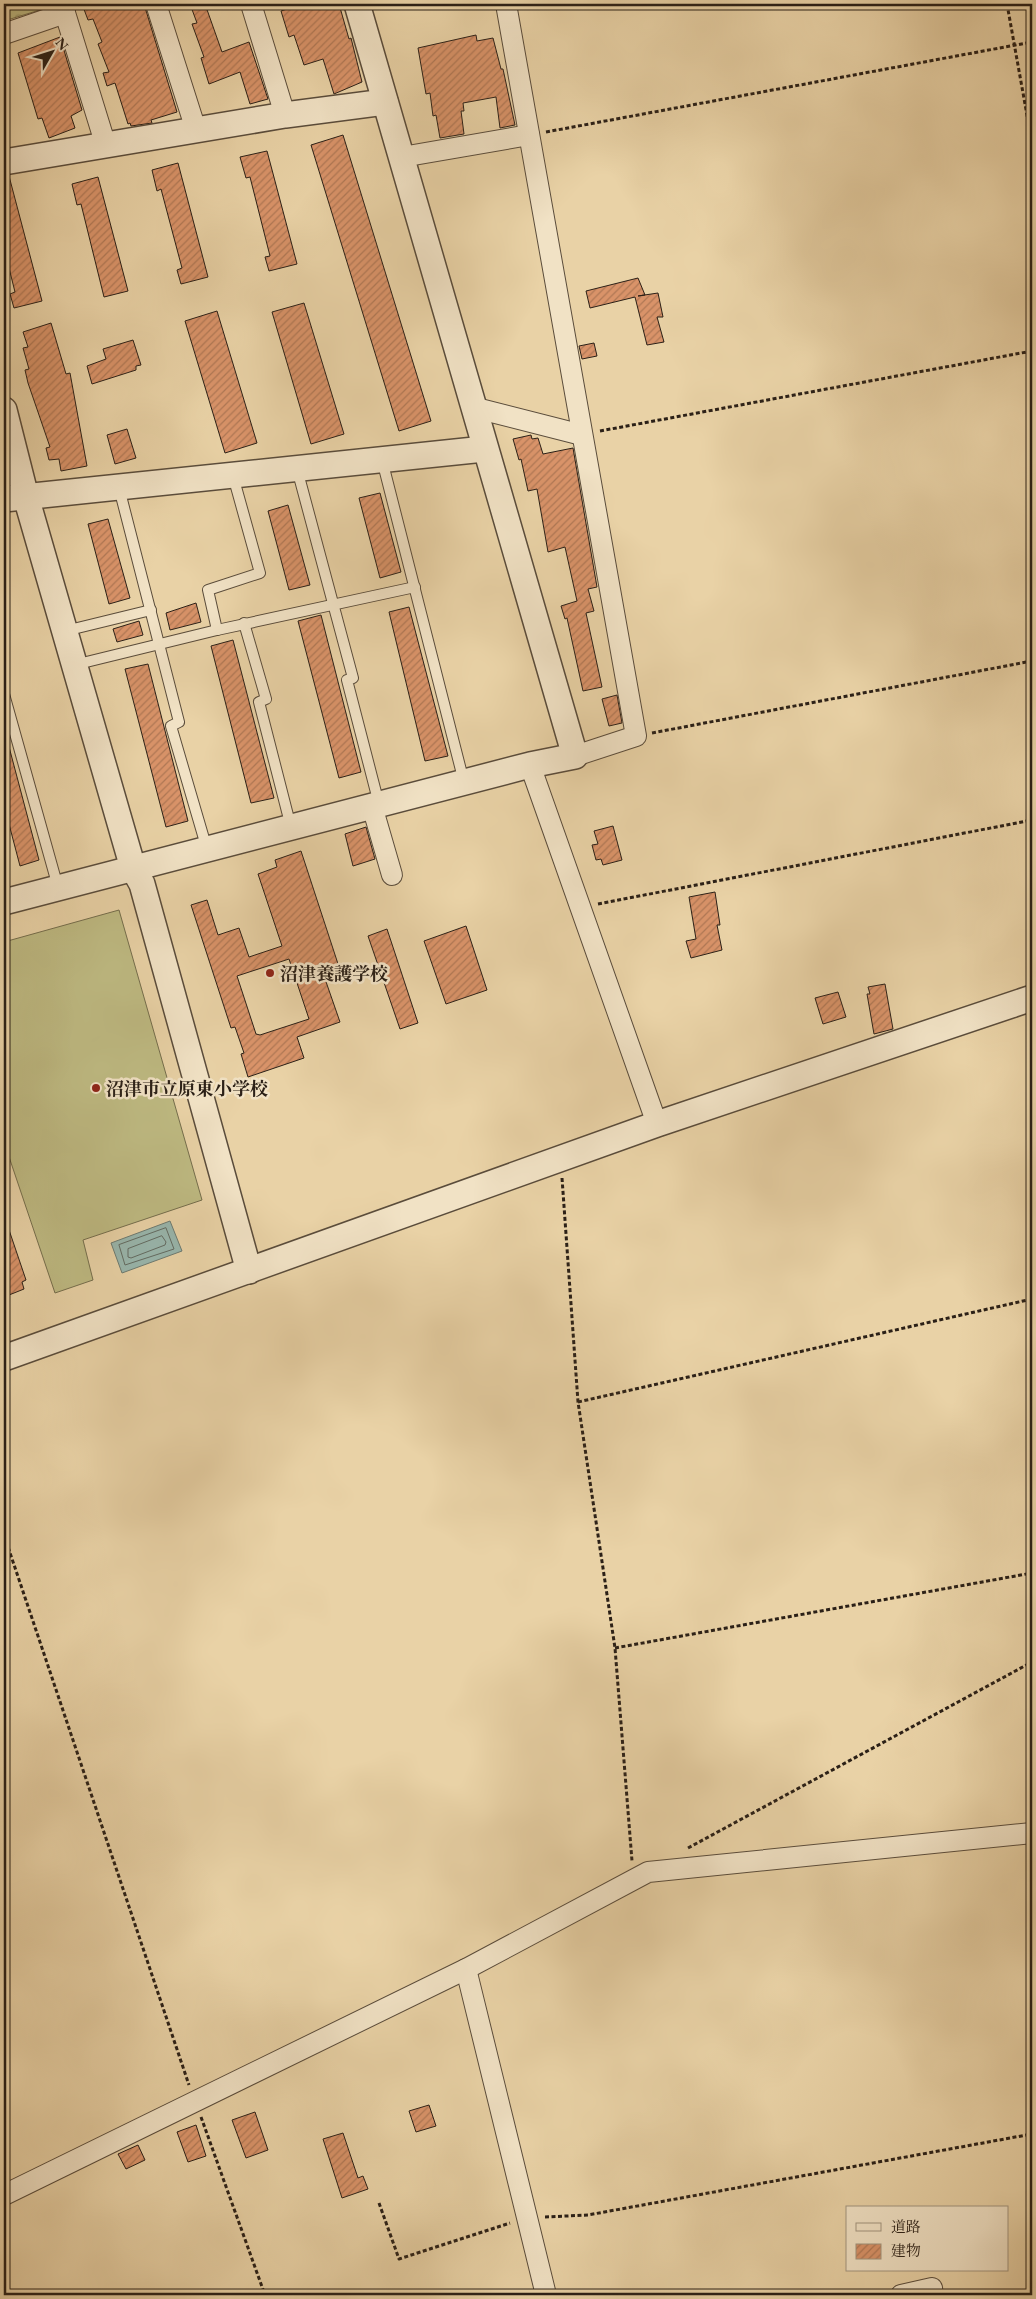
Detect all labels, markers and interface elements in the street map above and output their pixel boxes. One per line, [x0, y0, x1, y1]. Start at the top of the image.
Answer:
north arrow [28, 28, 78, 78]
text: N [52, 34, 73, 54]
place label: 沼津養護学校 [280, 962, 388, 985]
marker: 沼津養護学校 [264, 967, 276, 979]
place label: 沼津市立原東小学校 [106, 1077, 268, 1100]
marker: 沼津市立原東小学校 [90, 1082, 102, 1094]
legend [846, 2206, 1008, 2272]
text: 道路 [891, 2217, 921, 2236]
text: 建物 [891, 2241, 921, 2260]

